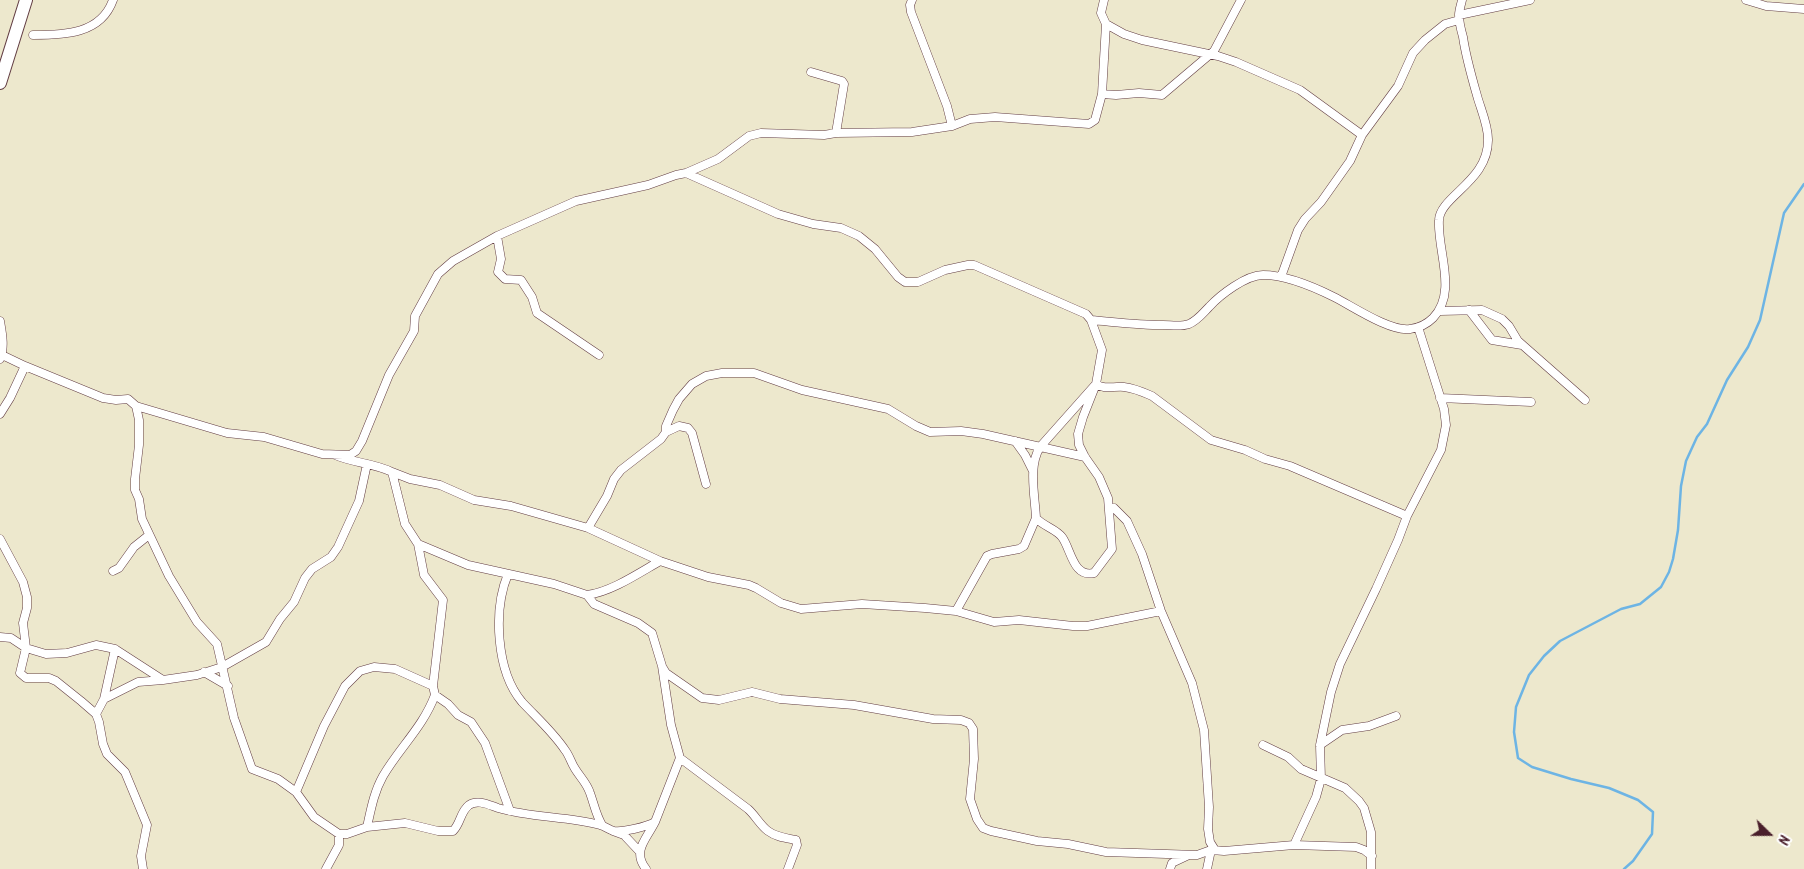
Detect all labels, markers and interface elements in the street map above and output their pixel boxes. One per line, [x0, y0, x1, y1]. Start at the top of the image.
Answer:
north arrow [1744, 809, 1794, 859]
text: N [1771, 831, 1795, 848]

